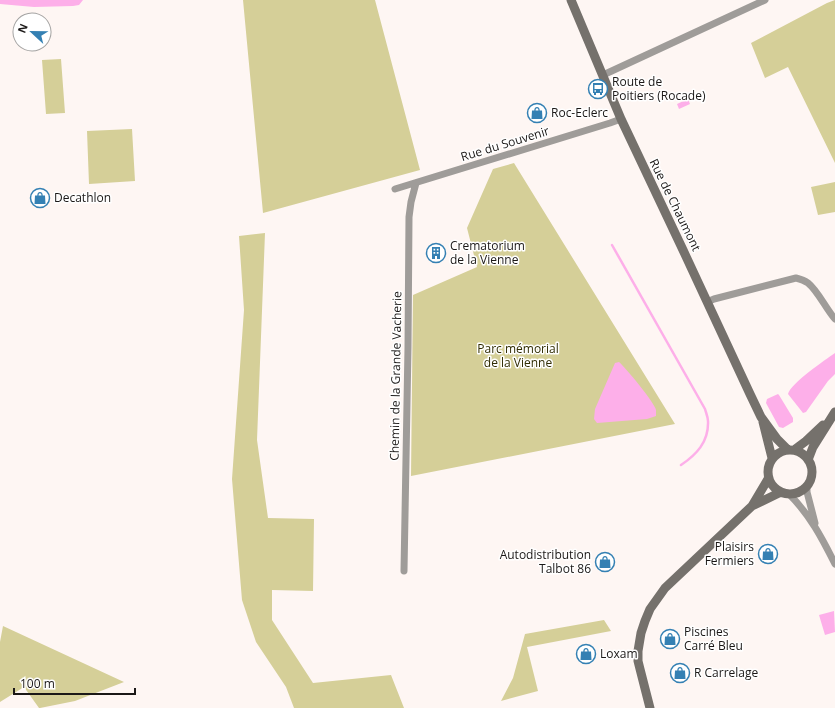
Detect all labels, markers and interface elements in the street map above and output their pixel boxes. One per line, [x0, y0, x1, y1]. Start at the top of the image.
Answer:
north arrow [12, 12, 52, 52]
text: N [14, 21, 31, 35]
place label: Route de Poitiers (Rocade) [612, 73, 706, 104]
bus stop icon: Route de Poitiers (Rocade) [587, 78, 609, 100]
shop icon: Roc-Eclerc [526, 102, 548, 124]
place label: Roc-Eclerc [551, 104, 608, 121]
street label: Rue du Souvenir [459, 122, 551, 165]
street label: Rue de Chaumont [646, 156, 705, 254]
shop icon: Decathlon [29, 187, 51, 209]
place label: Decathlon [54, 189, 111, 206]
place label: Crematorium de la Vienne [450, 237, 525, 268]
building icon: Crematorium de la Vienne [425, 242, 447, 264]
street label: Chemin de la Grande Vacherie [386, 291, 405, 461]
park label: Parc mémorial de la Vienne [477, 340, 559, 371]
place label: Plaisirs Fermiers [705, 538, 754, 569]
shop icon: Plaisirs Fermiers [757, 543, 779, 565]
place label: Autodistribution Talbot 86 [500, 546, 591, 577]
shop icon: Autodistribution Talbot 86 [594, 551, 616, 573]
place label: Piscines Carré Bleu [684, 623, 743, 654]
shop icon: Piscines Carré Bleu [659, 628, 681, 650]
shop icon: Loxam [575, 643, 597, 665]
place label: Loxam [600, 645, 638, 662]
shop icon: R Carrelage [669, 662, 691, 684]
place label: R Carrelage [694, 664, 759, 681]
scale bar [14, 670, 135, 696]
text: 100 m [20, 675, 55, 692]

